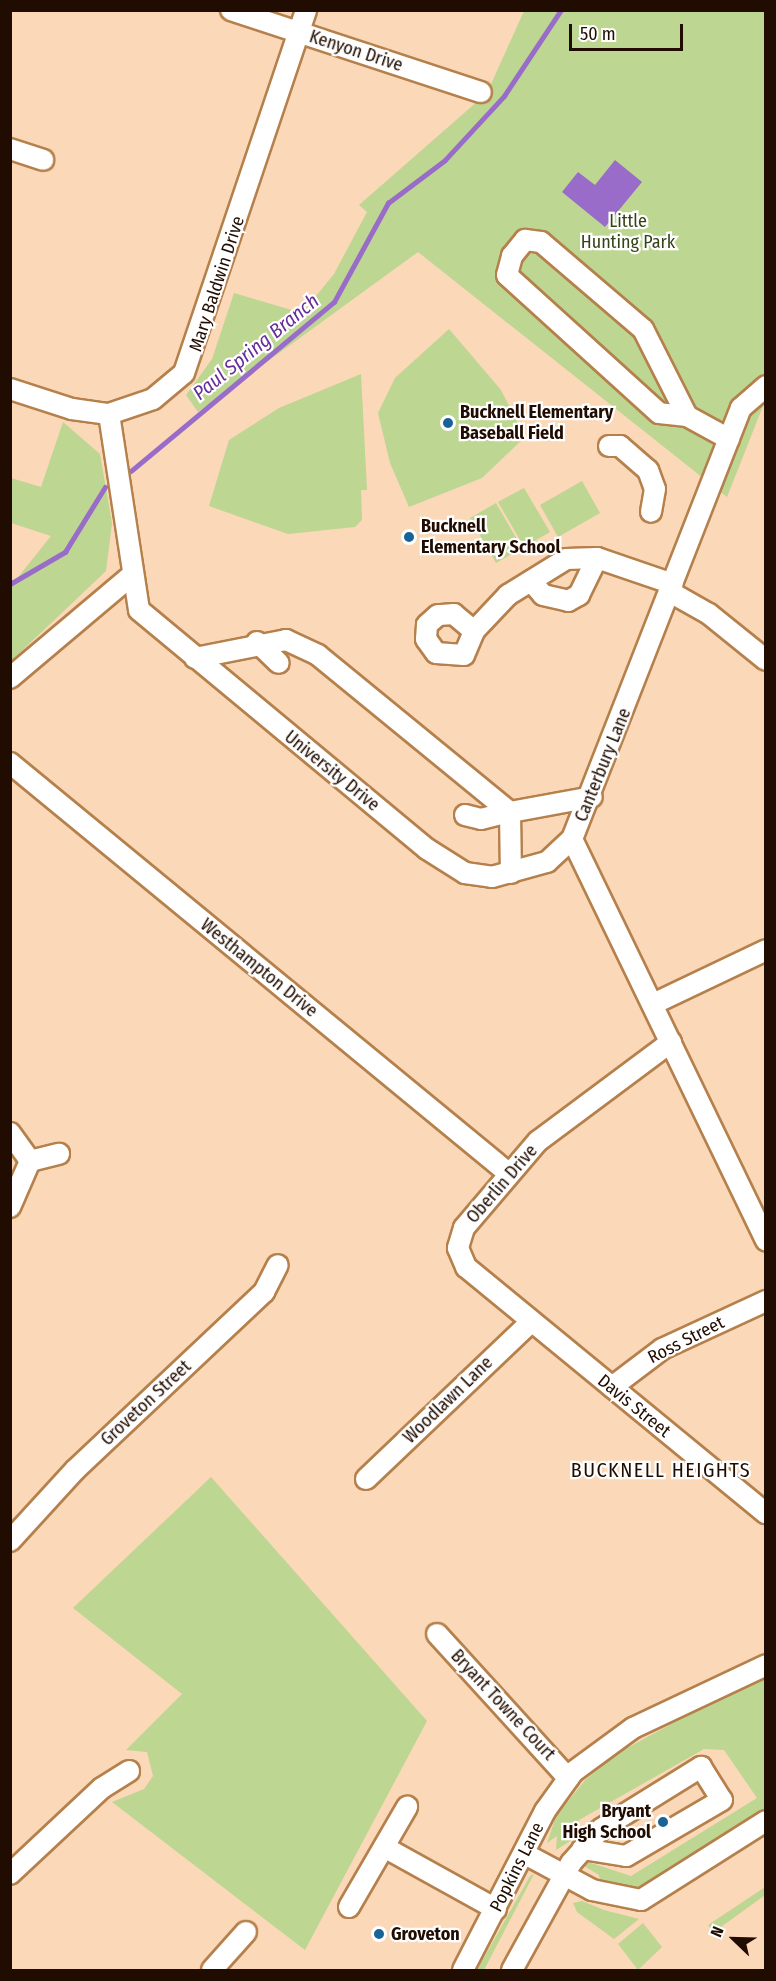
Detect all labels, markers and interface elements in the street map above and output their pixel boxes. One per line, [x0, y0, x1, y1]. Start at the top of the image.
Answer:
scale bar [572, 12, 686, 50]
text: 50 m [580, 23, 616, 45]
street label: Kenyon Drive [307, 26, 405, 76]
park label: Little Hunting Park [581, 211, 675, 254]
street label: Mary Baldwin Drive [185, 214, 249, 354]
water label: Paul Spring Branch [188, 289, 324, 405]
place label: Bucknell Elementary Baseball Field [460, 402, 613, 444]
marker: Bucknell Elementary Baseball Field [441, 416, 455, 430]
place label: Bucknell Elementary School [421, 516, 560, 558]
marker: Bucknell Elementary School [402, 530, 416, 544]
street label: Canterbury Lane [570, 705, 636, 825]
street label: University Drive [280, 726, 384, 816]
street label: Westhampton Drive [196, 914, 322, 1022]
street label: Oberlin Drive [462, 1140, 542, 1228]
street label: Ross Street [644, 1312, 728, 1368]
street label: Woodlawn Lane [399, 1352, 497, 1448]
street label: Groveton Street [96, 1356, 196, 1450]
street label: Davis Street [593, 1370, 675, 1442]
district label: BUCKNELL HEIGHTS [571, 1458, 751, 1482]
street label: Bryant Towne Court [446, 1645, 560, 1765]
place label: Bryant High School [563, 1801, 651, 1844]
marker: Bryant High School [656, 1815, 670, 1829]
street label: Popkins Lane [485, 1819, 549, 1915]
north arrow [704, 1909, 764, 1969]
place label: Groveton [391, 1923, 460, 1945]
text: N [706, 1924, 728, 1940]
marker: Groveton [372, 1927, 386, 1941]

